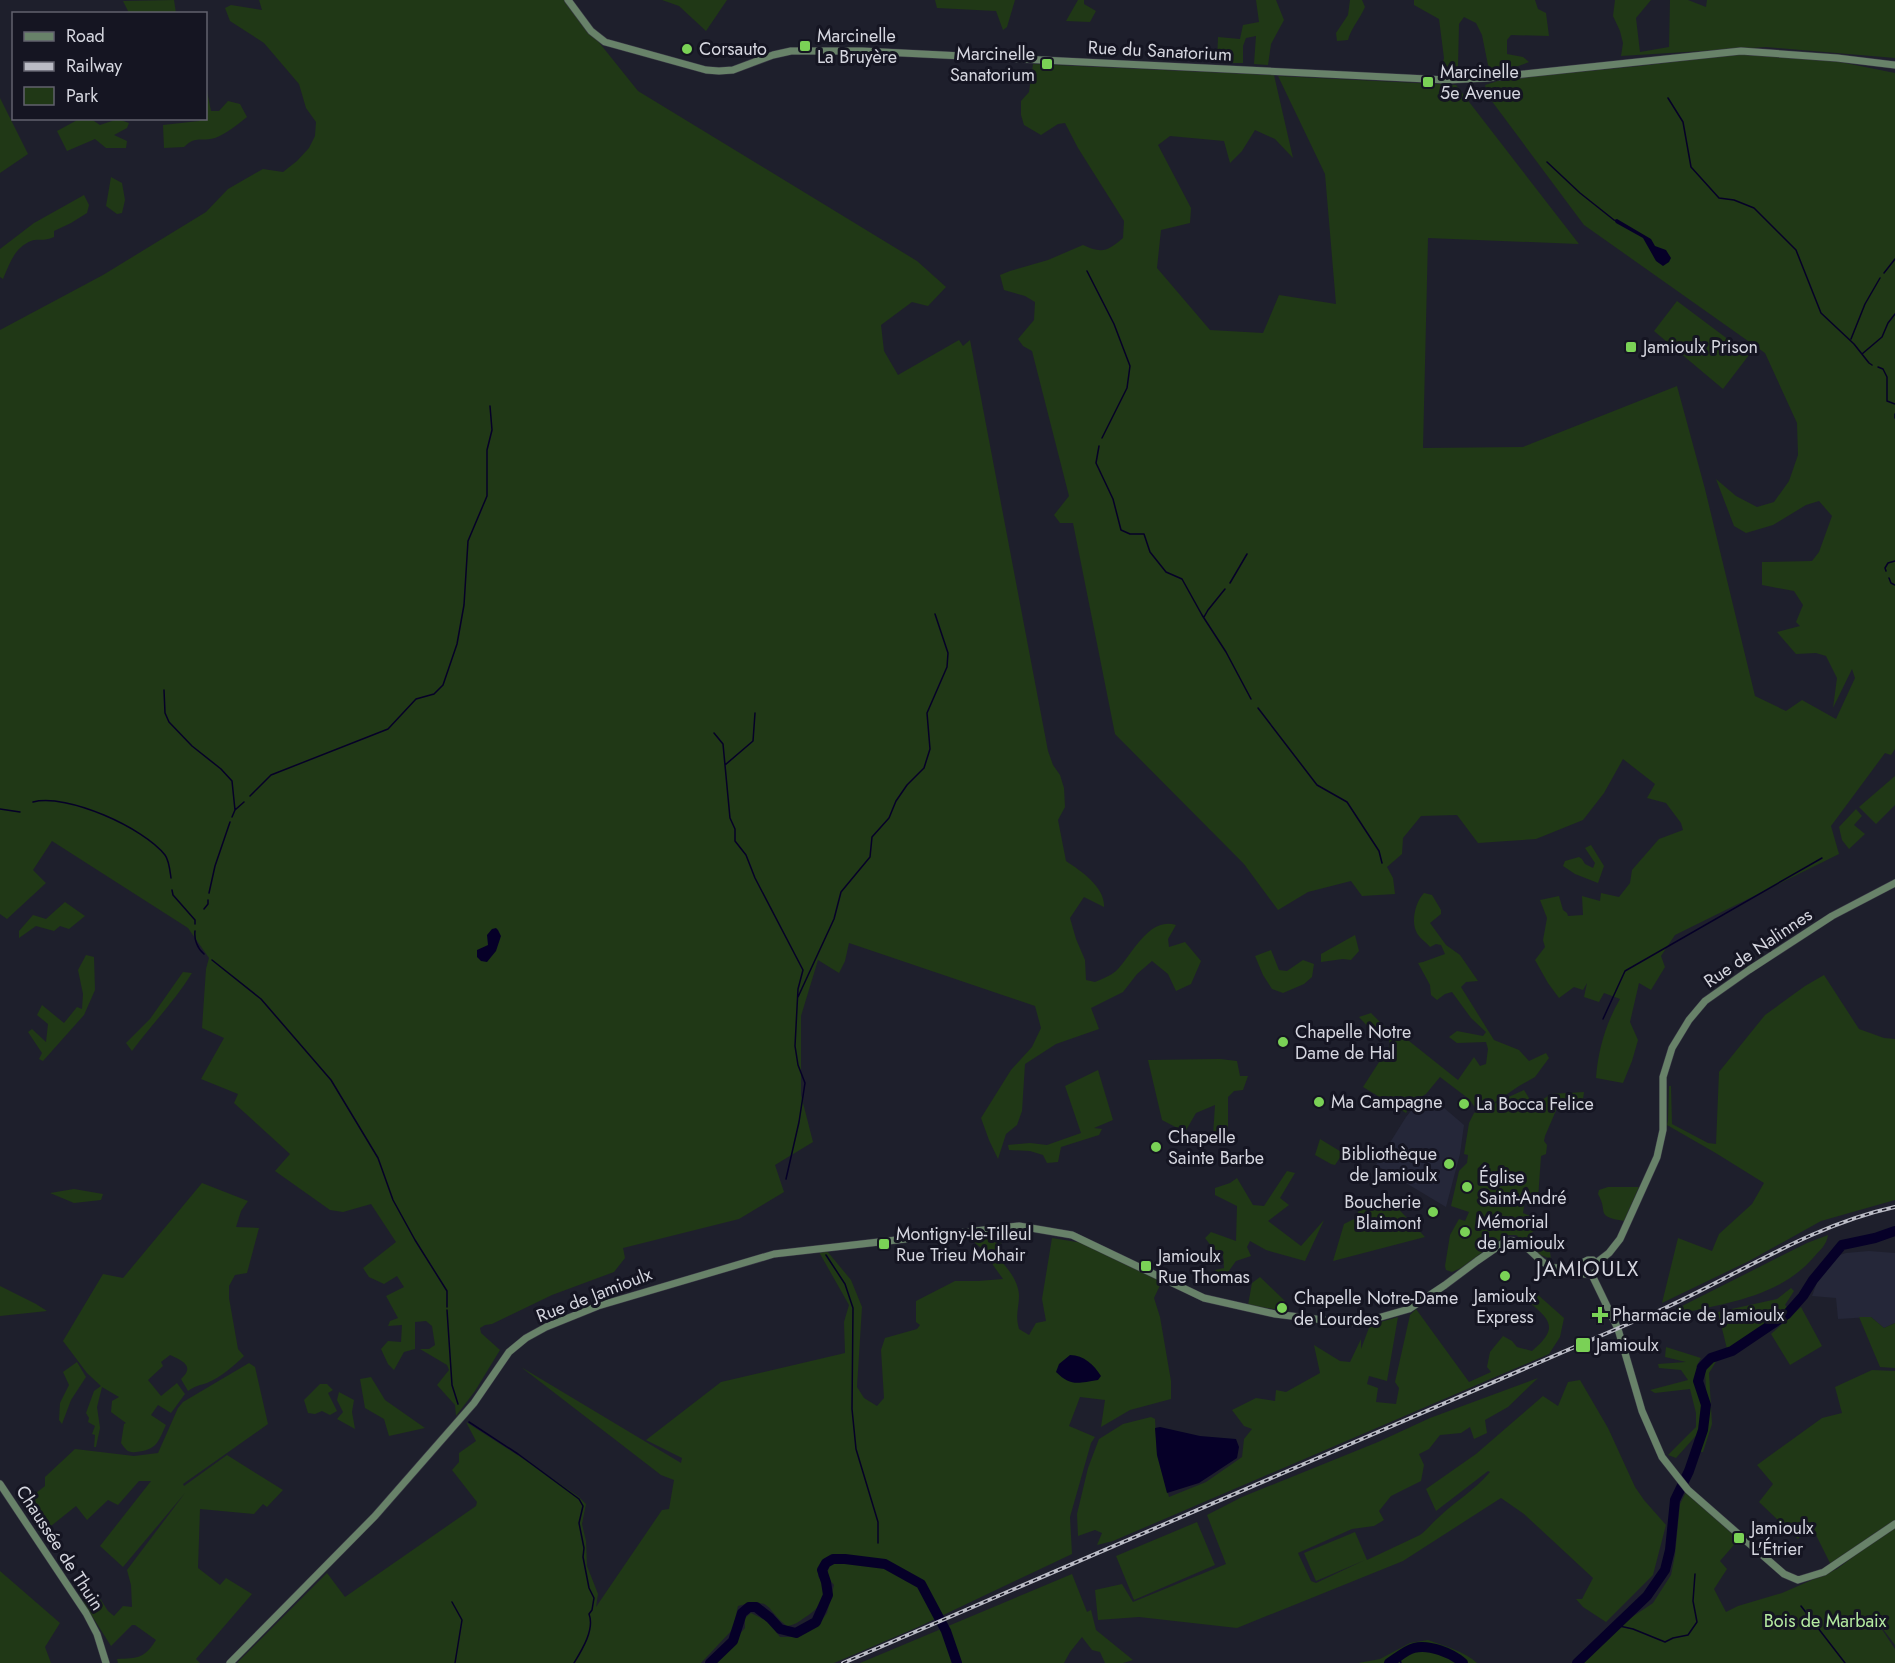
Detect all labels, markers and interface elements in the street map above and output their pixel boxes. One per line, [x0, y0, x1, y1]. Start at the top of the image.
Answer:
legend [12, 12, 207, 120]
text: Road [66, 23, 105, 49]
place label: Marcinelle La Bruyère [817, 23, 897, 70]
street label: Rue du Sanatorium [1087, 34, 1233, 68]
place label: Corsauto [699, 36, 767, 62]
marker: Marcinelle La Bruyère [798, 39, 812, 53]
place label: Marcinelle Sanatorium [950, 41, 1035, 88]
marker: Corsauto [680, 42, 694, 56]
text: Railway [66, 53, 122, 79]
marker: Marcinelle Sanatorium [1040, 57, 1054, 71]
place label: Marcinelle 5e Avenue [1440, 59, 1521, 106]
marker: Marcinelle 5e Avenue [1421, 75, 1435, 89]
text: Park [66, 83, 98, 109]
place label: Jamioulx Prison [1641, 334, 1758, 360]
marker: Jamioulx Prison [1624, 340, 1638, 354]
street label: Rue de Nalinnes [1699, 902, 1817, 994]
place label: Chapelle Notre Dame de Hal [1295, 1019, 1411, 1066]
marker: Chapelle Notre Dame de Hal [1276, 1035, 1290, 1049]
place label: Ma Campagne [1331, 1089, 1443, 1115]
place label: La Bocca Felice [1476, 1091, 1594, 1117]
marker: Ma Campagne [1312, 1095, 1326, 1109]
marker: La Bocca Felice [1457, 1097, 1471, 1111]
place label: Chapelle Sainte Barbe [1168, 1124, 1264, 1171]
marker: Chapelle Sainte Barbe [1149, 1140, 1163, 1154]
place label: Bibliothèque de Jamioulx [1341, 1141, 1437, 1188]
marker: Bibliothèque de Jamioulx [1442, 1157, 1456, 1171]
place label: Église Saint-André [1479, 1164, 1567, 1211]
marker: Église Saint-André [1460, 1180, 1474, 1194]
place label: Boucherie Blaimont [1344, 1189, 1422, 1236]
marker: Boucherie Blaimont [1426, 1205, 1440, 1219]
place label: Mémorial de Jamioulx [1477, 1209, 1565, 1256]
place label: Montigny-le-Tilleul Rue Trieu Mohair [896, 1221, 1032, 1268]
marker: Mémorial de Jamioulx [1458, 1225, 1472, 1239]
marker: Montigny-le-Tilleul Rue Trieu Mohair [877, 1237, 891, 1251]
place label: Jamioulx Rue Thomas [1156, 1243, 1250, 1290]
district label: JAMIOULX [1533, 1254, 1640, 1284]
marker: Jamioulx Rue Thomas [1139, 1259, 1153, 1273]
street label: Rue de Jamioulx [532, 1261, 656, 1329]
marker: Jamioulx Express [1498, 1269, 1512, 1283]
place label: Jamioulx Express [1472, 1283, 1537, 1330]
place label: Chapelle Notre-Dame de Lourdes [1294, 1285, 1458, 1332]
marker: Chapelle Notre-Dame de Lourdes [1275, 1301, 1289, 1315]
place label: Pharmacie de Jamioulx [1612, 1302, 1785, 1328]
marker: Pharmacie de Jamioulx [1593, 1308, 1607, 1322]
place label: Jamioulx [1594, 1332, 1659, 1358]
marker: Jamioulx [1574, 1336, 1592, 1354]
street label: Chaussée de Thuin [10, 1480, 110, 1616]
place label: Jamioulx L'Étrier [1749, 1515, 1814, 1562]
marker: Jamioulx L'Étrier [1732, 1531, 1746, 1545]
park label: Bois de Marbaix [1764, 1608, 1887, 1634]

